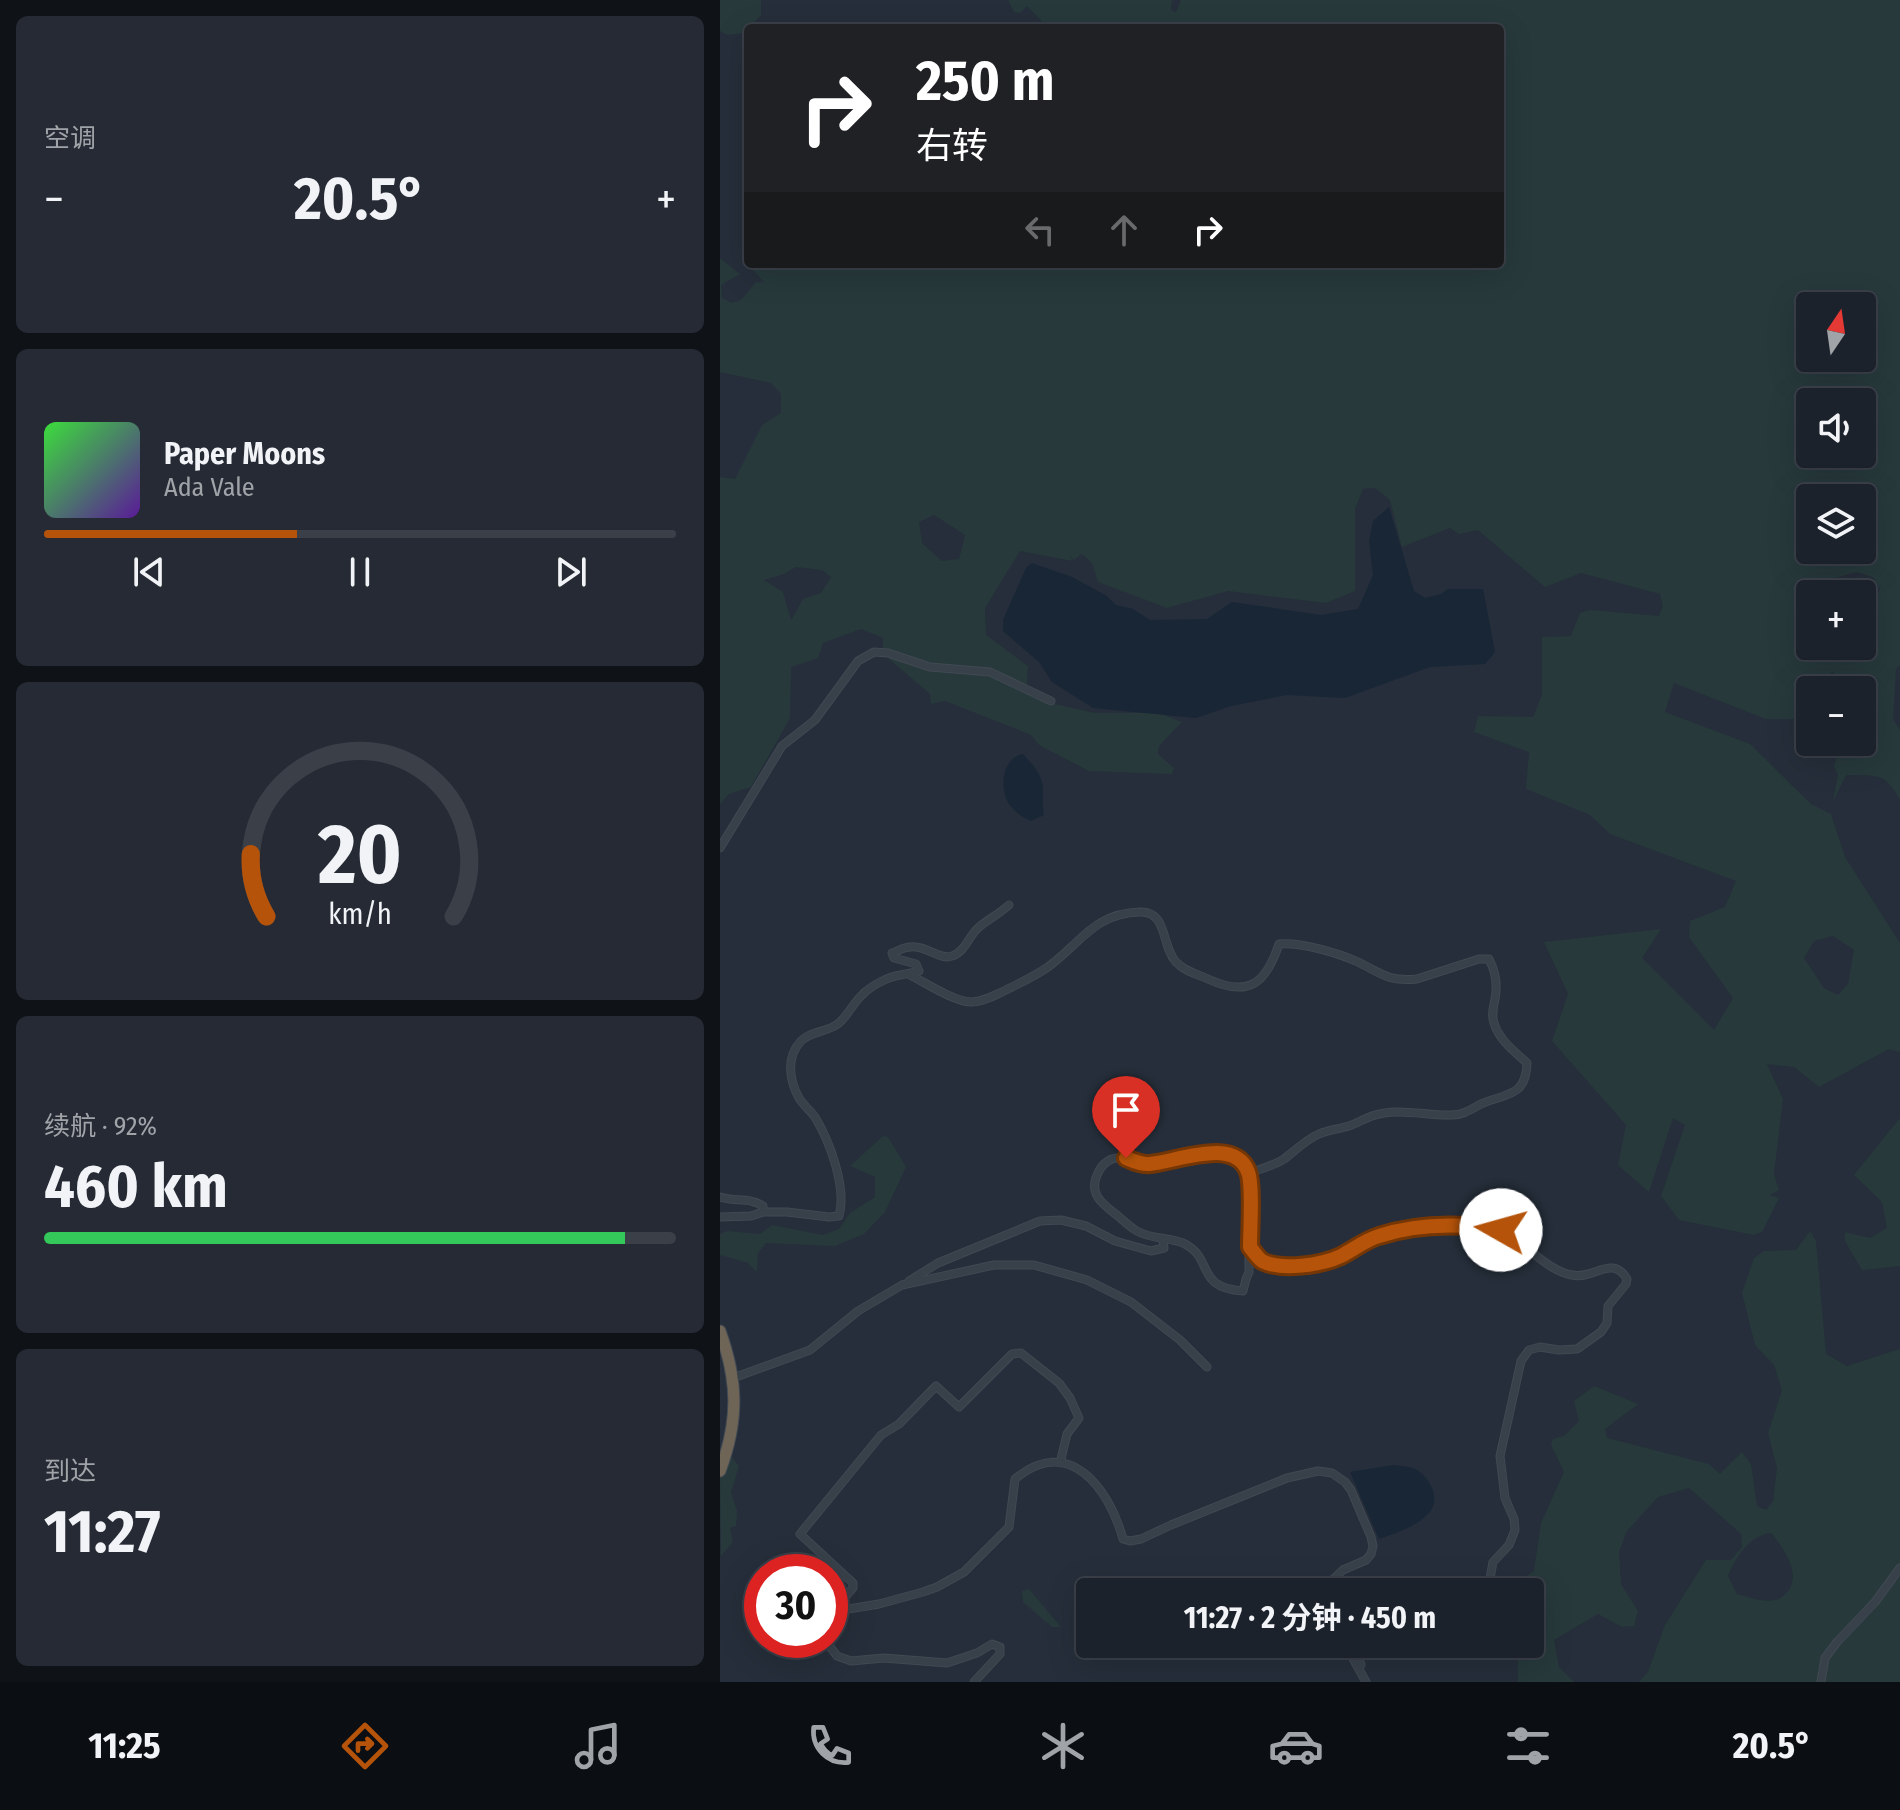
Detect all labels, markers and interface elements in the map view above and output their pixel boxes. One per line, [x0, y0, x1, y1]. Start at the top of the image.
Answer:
text: 250 m [916, 48, 1054, 115]
icon: right [784, 56, 888, 160]
text: 空调 [44, 123, 96, 154]
text: 右转 [916, 124, 988, 168]
text: 20.5° [294, 163, 426, 235]
text: − [44, 173, 64, 226]
text: + [656, 173, 676, 226]
icon: left [1018, 208, 1062, 252]
icon: ahead [1102, 208, 1146, 252]
icon: right [1186, 208, 1230, 252]
north arrow [1796, 292, 1876, 372]
map controls [1796, 292, 1876, 756]
button: sound [1796, 388, 1876, 468]
text: Paper Moons [164, 436, 325, 472]
text: Ada Vale [164, 472, 255, 503]
button: layers [1796, 484, 1876, 564]
icon: previous [127, 550, 171, 594]
icon: pause [338, 550, 382, 594]
icon: next [549, 550, 593, 594]
button: + [1796, 580, 1876, 660]
button: − [1796, 676, 1876, 756]
text: 20 [317, 805, 402, 905]
text: km/h [328, 897, 392, 932]
pin [1092, 1076, 1160, 1158]
icon: arrive [1104, 1088, 1148, 1132]
text: 续航 · 92% [44, 1111, 157, 1142]
text: 460 km [44, 1151, 228, 1223]
position arrow [1459, 1188, 1543, 1272]
text: 到达 [44, 1456, 96, 1487]
text: 11:27 [44, 1496, 160, 1568]
speed limit sign: 30 [744, 1554, 848, 1658]
text: 11:27 · 2 分钟 · 450 m [1184, 1600, 1436, 1636]
icon: directions [337, 1718, 393, 1774]
icon: music [570, 1718, 626, 1774]
icon: phone [802, 1718, 858, 1774]
icon: climate [1035, 1718, 1091, 1774]
icon: car [1268, 1718, 1324, 1774]
icon: filters [1500, 1718, 1556, 1774]
text: 11:25 [88, 1724, 161, 1768]
text: 20.5° [1733, 1724, 1812, 1768]

